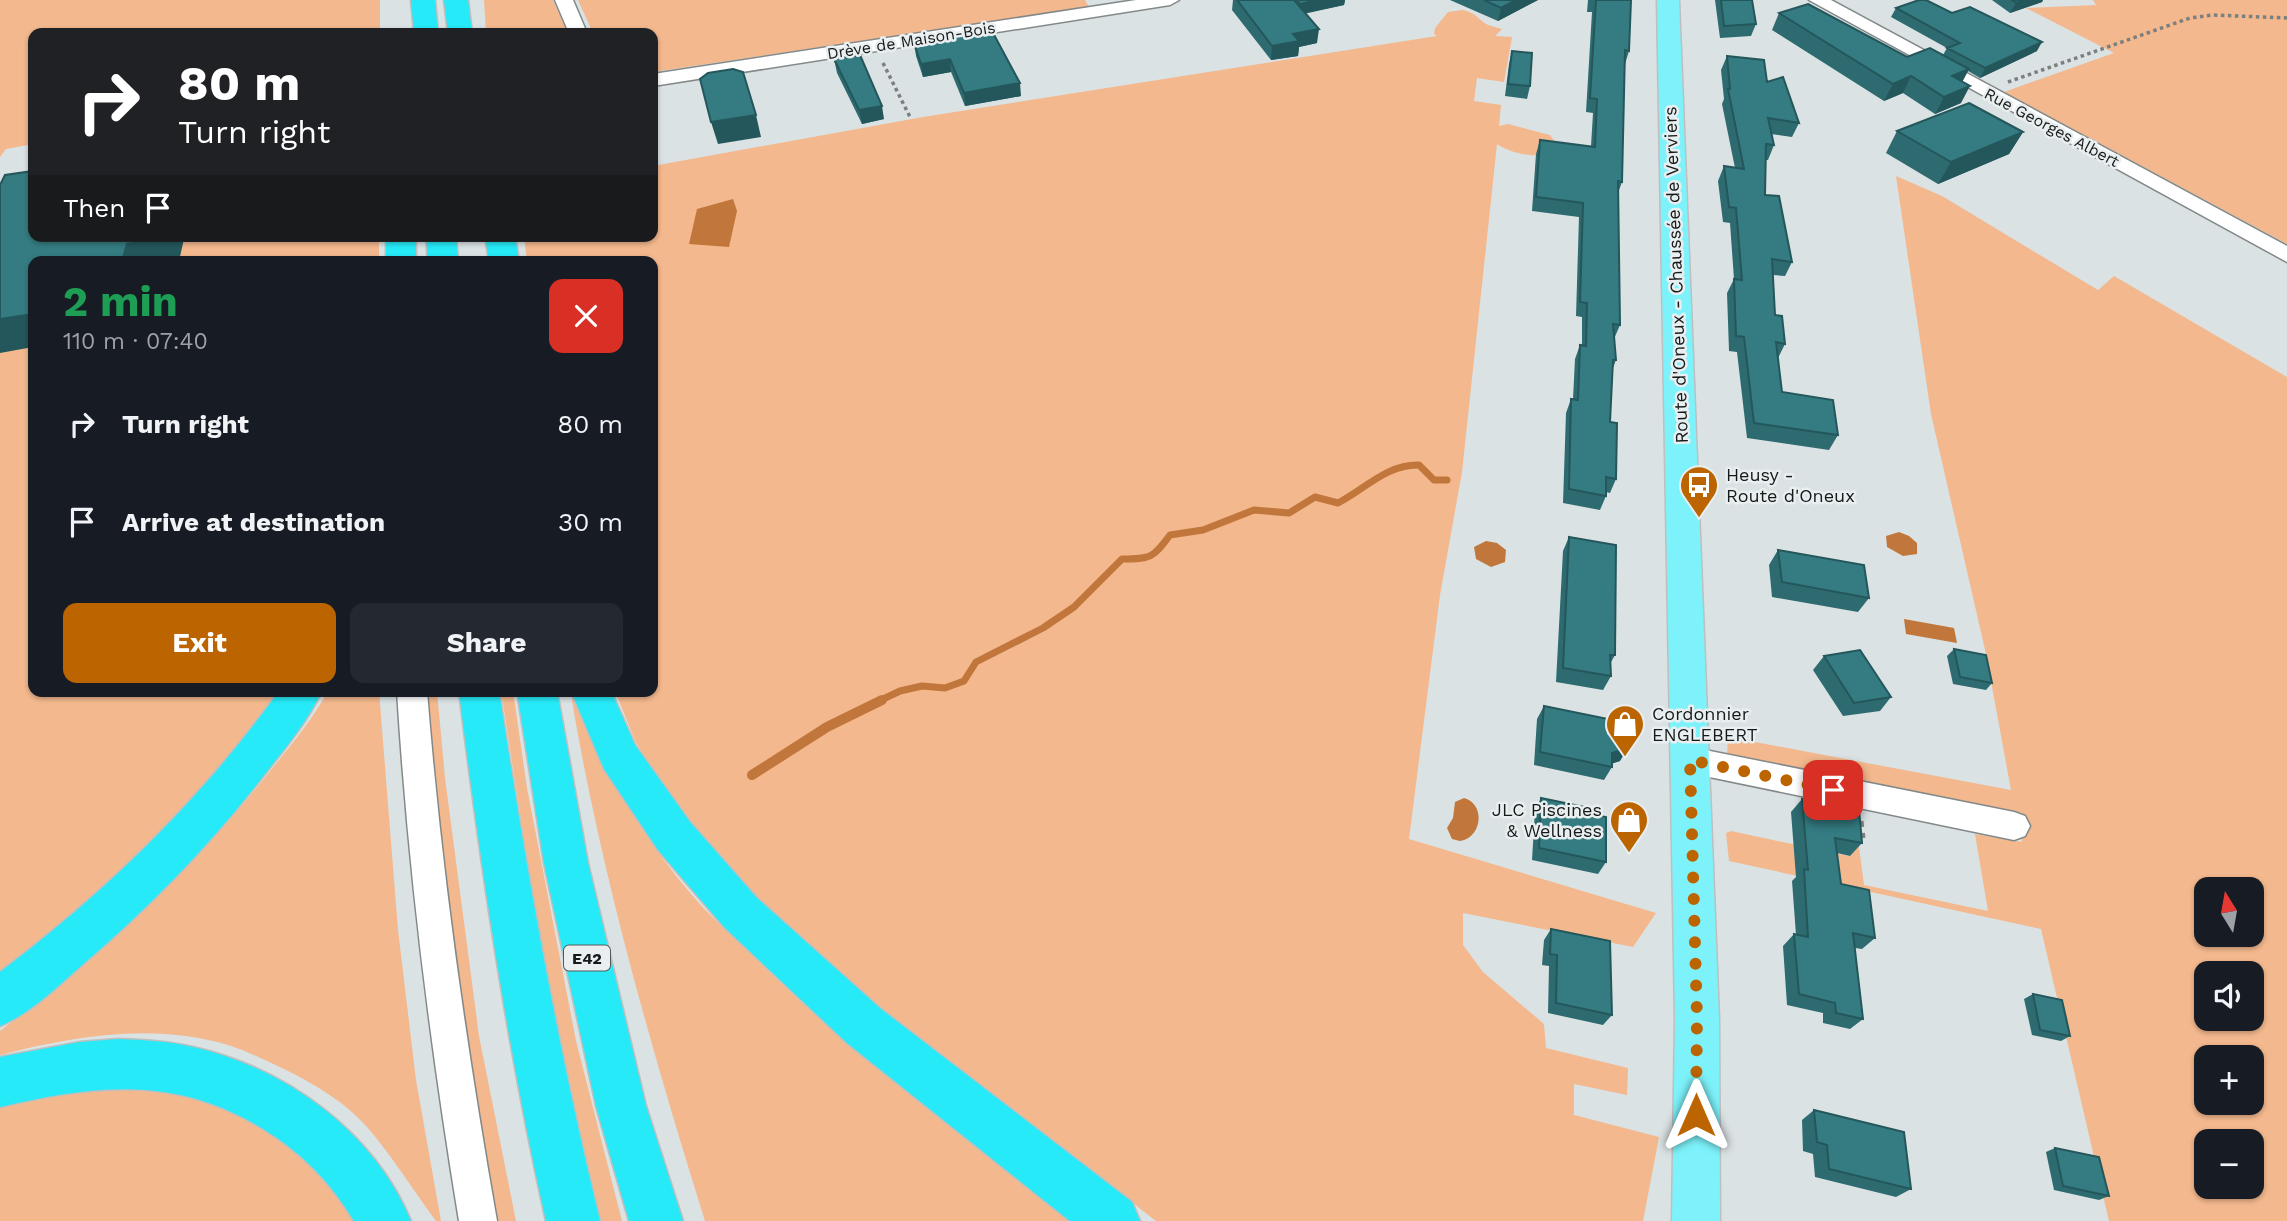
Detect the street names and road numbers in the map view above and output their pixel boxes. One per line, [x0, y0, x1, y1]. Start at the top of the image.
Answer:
street label: Drève de Maison-Bois [826, 18, 997, 63]
street label: Rue Georges Albert [1981, 84, 2123, 171]
street label: Route d'Oneux - Chaussée de Verviers [1659, 106, 1692, 444]
road number: E42 [564, 946, 610, 970]

